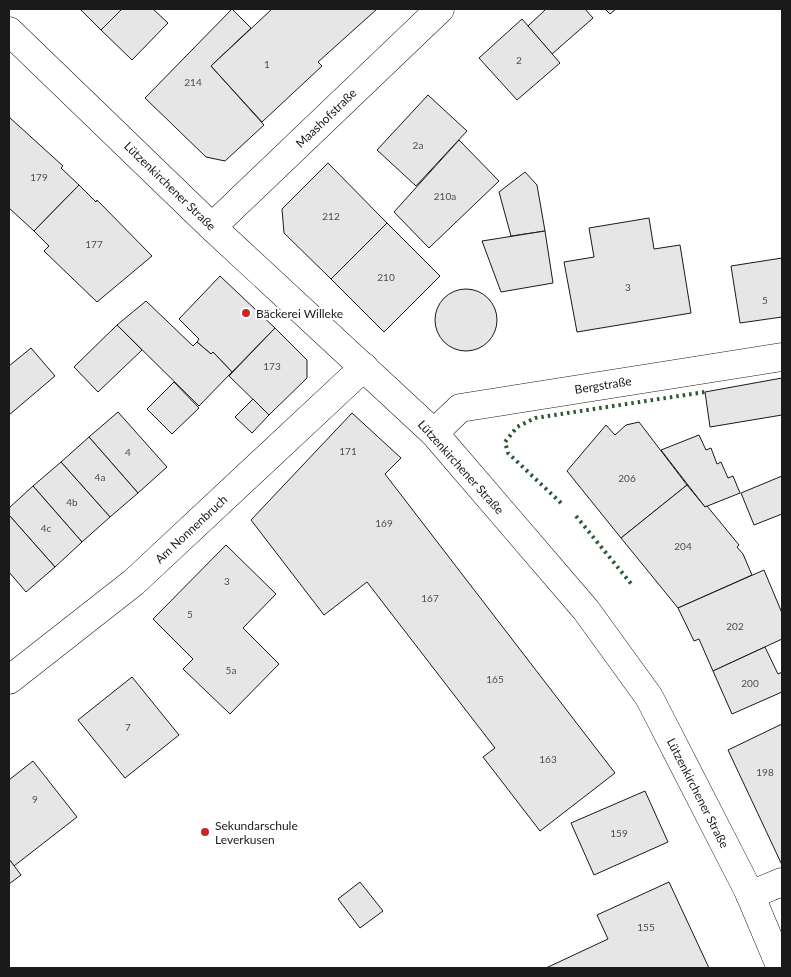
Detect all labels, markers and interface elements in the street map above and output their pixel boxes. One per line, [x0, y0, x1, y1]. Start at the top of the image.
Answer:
house number: 2 [516, 54, 522, 66]
house number: 1 [264, 58, 270, 70]
house number: 214 [184, 76, 202, 88]
street label: Maashofstraße [292, 85, 360, 151]
street label: Lützenkirchener Straße [121, 138, 219, 234]
house number: 2a [413, 139, 423, 151]
house number: 179 [30, 171, 48, 183]
house number: 210a [434, 190, 456, 202]
house number: 212 [322, 210, 340, 222]
house number: 177 [85, 238, 103, 250]
house number: 210 [377, 271, 395, 283]
house number: 3 [625, 281, 631, 293]
house number: 5 [762, 294, 768, 306]
place label: Bäckerei Willeke [256, 306, 343, 321]
marker: Bäckerei Willeke [240, 307, 252, 319]
house number: 173 [263, 360, 281, 372]
street label: Bergstraße [573, 373, 633, 397]
street label: Lützenkirchener Straße [415, 417, 507, 517]
house number: 171 [339, 445, 357, 457]
house number: 4 [125, 446, 131, 458]
house number: 4a [95, 471, 105, 483]
house number: 206 [618, 472, 636, 484]
street label: Am Nonnenbruch [152, 492, 230, 566]
house number: 4b [66, 496, 78, 508]
house number: 169 [375, 517, 393, 529]
house number: 4c [41, 522, 52, 534]
house number: 204 [674, 540, 692, 552]
house number: 3 [224, 575, 230, 587]
house number: 167 [421, 592, 439, 604]
house number: 5 [187, 608, 193, 620]
house number: 202 [726, 620, 744, 632]
house number: 5a [226, 664, 236, 676]
house number: 165 [486, 673, 504, 685]
house number: 200 [741, 677, 759, 689]
house number: 7 [125, 721, 131, 733]
street label: Lützenkirchener Straße [664, 736, 732, 850]
house number: 163 [539, 753, 557, 765]
house number: 198 [756, 766, 774, 778]
house number: 9 [32, 793, 38, 805]
place label: Sekundarschule Leverkusen [215, 818, 298, 847]
marker: Sekundarschule Leverkusen [199, 826, 211, 838]
house number: 159 [610, 827, 628, 839]
house number: 155 [637, 921, 655, 933]

